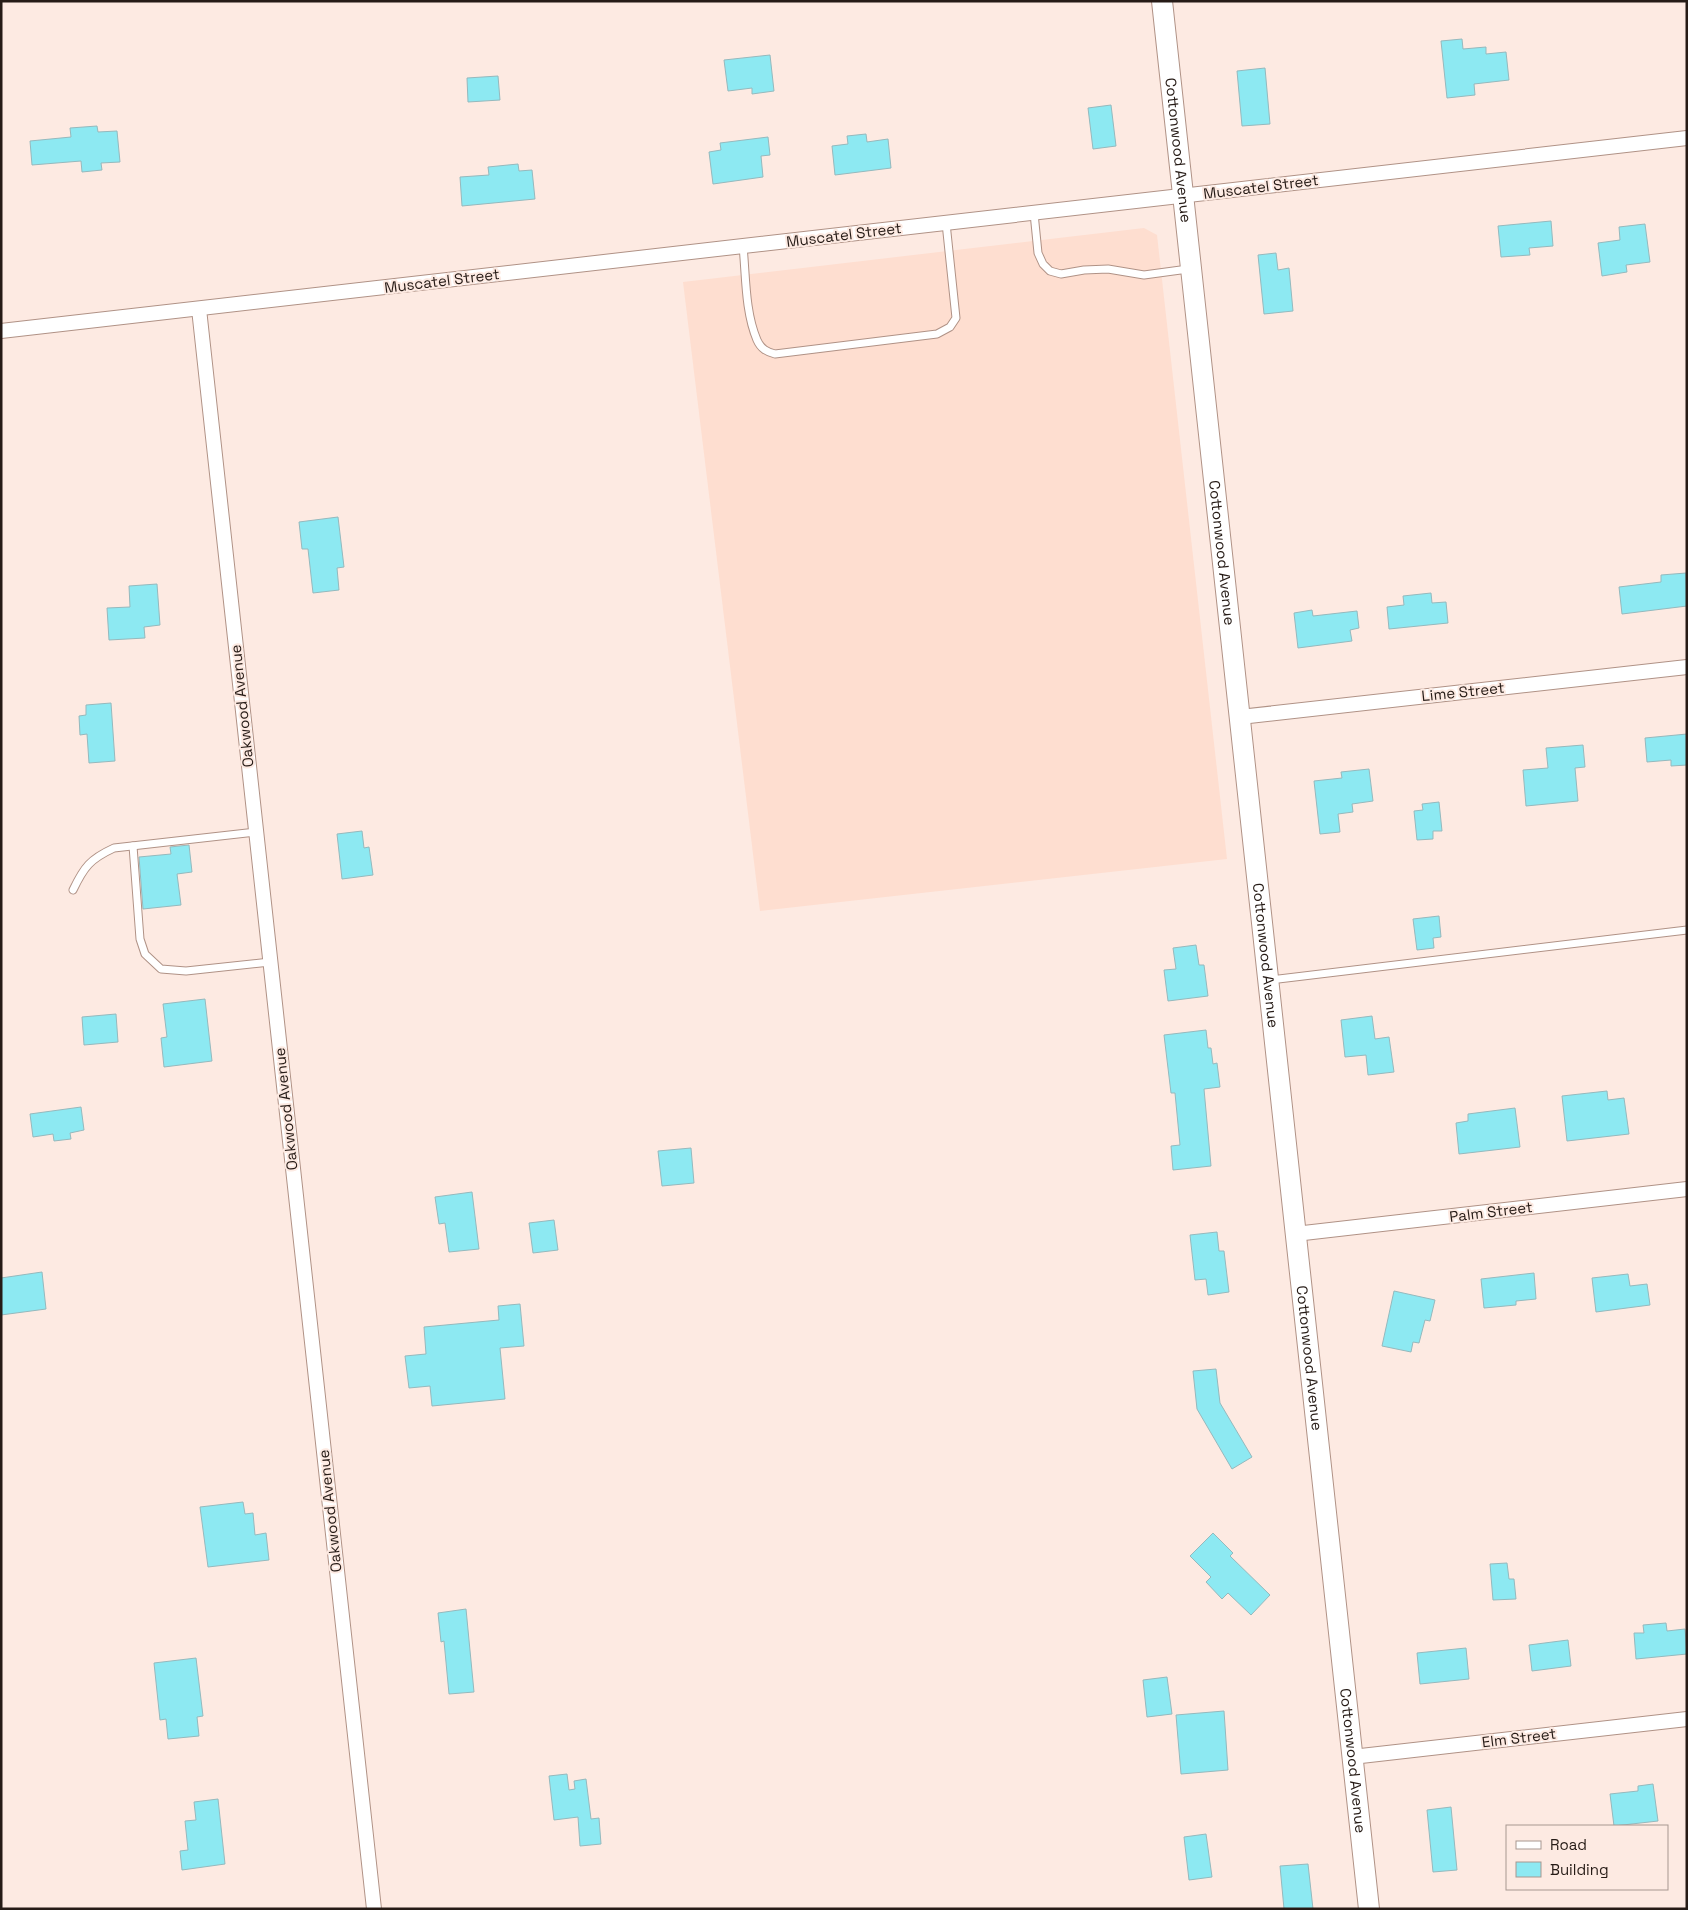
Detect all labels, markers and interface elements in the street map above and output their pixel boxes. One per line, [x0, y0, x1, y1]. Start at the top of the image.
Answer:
street label: Cottonwood Avenue [1161, 77, 1196, 224]
street label: Muscatel Street [1202, 170, 1320, 203]
street label: Muscatel Street [785, 218, 903, 251]
street label: Muscatel Street [383, 264, 501, 297]
street label: Cottonwood Avenue [1205, 479, 1240, 626]
street label: Oakwood Avenue [226, 644, 257, 768]
street label: Lime Street [1421, 678, 1505, 705]
street label: Cottonwood Avenue [1249, 882, 1283, 1029]
street label: Oakwood Avenue [270, 1047, 301, 1171]
street label: Palm Street [1448, 1197, 1534, 1226]
street label: Cottonwood Avenue [1292, 1284, 1327, 1432]
street label: Oakwood Avenue [314, 1449, 345, 1573]
street label: Cottonwood Avenue [1336, 1687, 1371, 1834]
street label: Elm Street [1481, 1724, 1557, 1751]
legend [1506, 1825, 1668, 1890]
text: Road [1550, 1835, 1587, 1854]
text: Building [1550, 1860, 1609, 1879]

